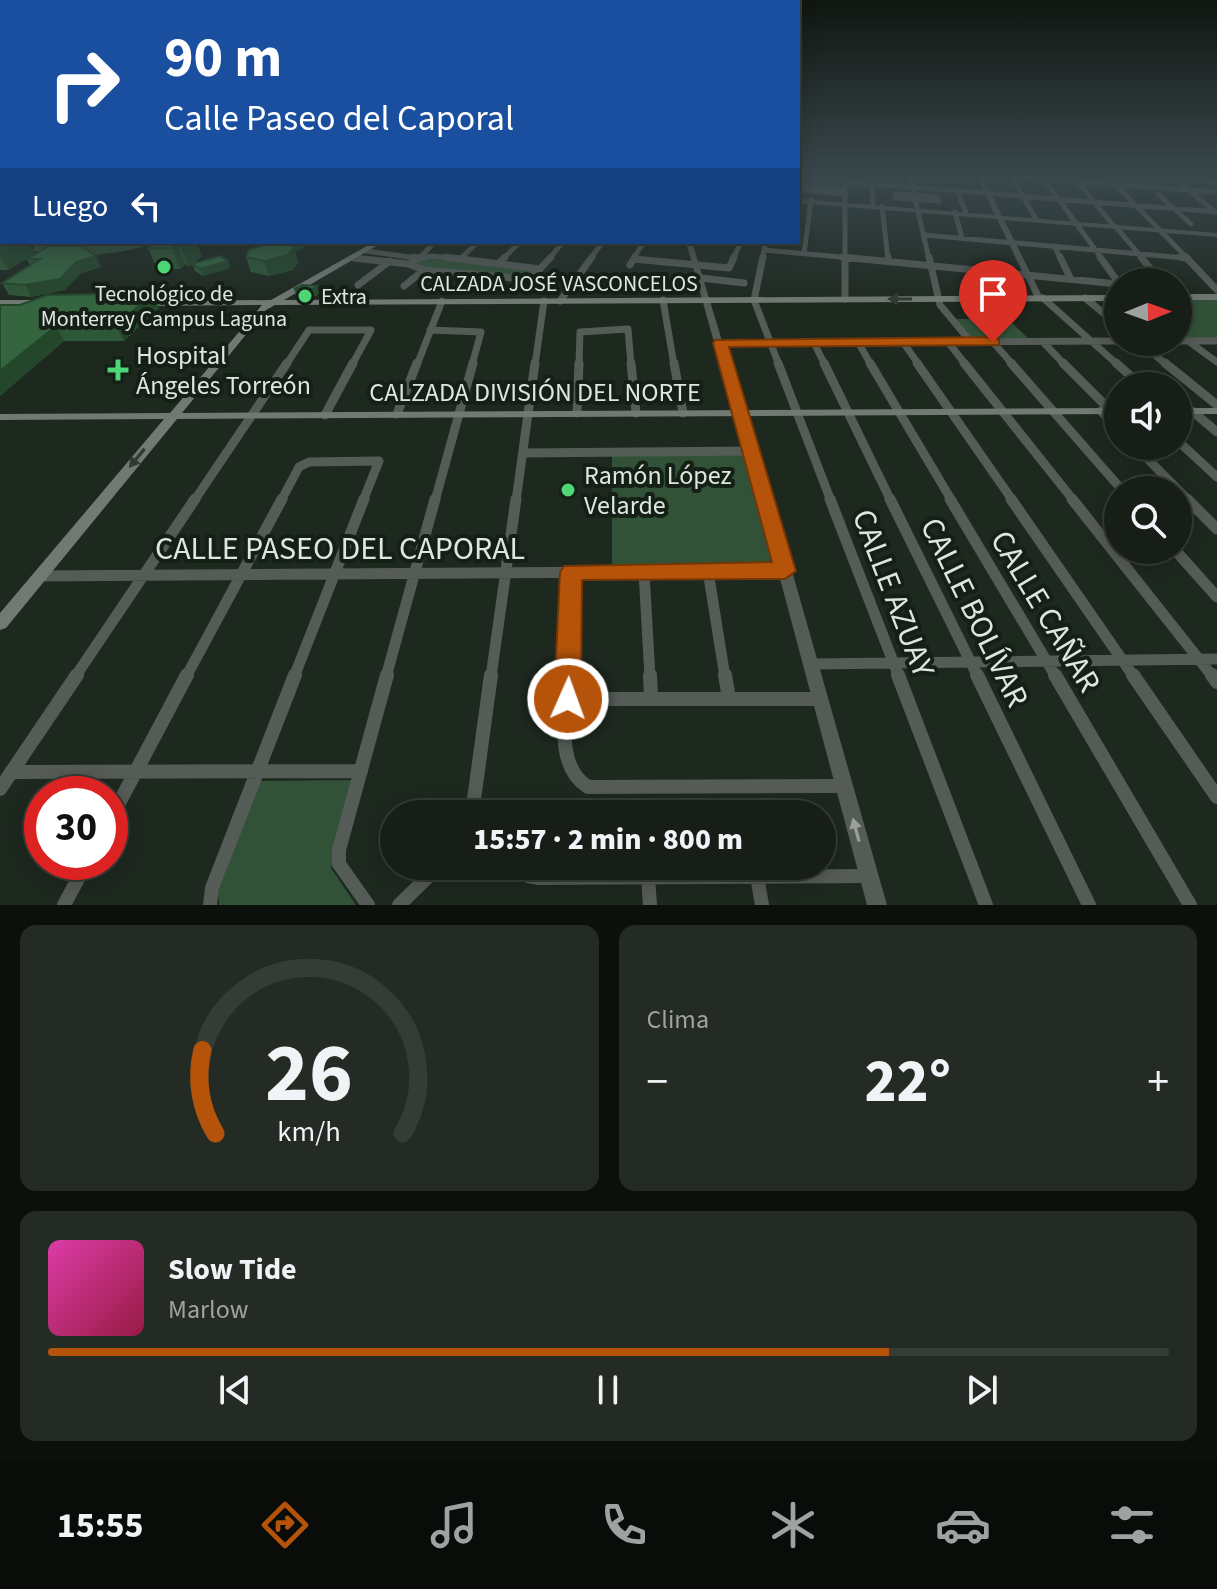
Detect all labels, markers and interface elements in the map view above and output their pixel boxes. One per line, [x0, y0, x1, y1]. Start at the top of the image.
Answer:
text: 90 m [164, 19, 282, 98]
icon: right [32, 32, 136, 136]
text: Calle Paseo del Caporal [164, 93, 514, 144]
icon: left [124, 184, 168, 228]
text: Luego [32, 185, 108, 228]
marker: Tecnológico de Monterrey Campus Laguna [155, 258, 173, 276]
pin [959, 260, 1027, 342]
street label: CALZADA JOSÉ VASCONCELOS [420, 268, 698, 300]
north arrow [1104, 268, 1192, 356]
map controls [1104, 268, 1192, 564]
icon: arrive [971, 272, 1015, 316]
place label: Tecnológico de Monterrey Campus Laguna [41, 278, 287, 335]
place label: Extra [321, 281, 367, 313]
marker: Extra [296, 287, 314, 305]
one-way arrow [887, 293, 912, 305]
place label: Hospital Ángeles Torreón [136, 337, 311, 404]
marker: Hospital Ángeles Torreón [107, 359, 129, 381]
button: sound [1104, 372, 1192, 460]
street label: CALZADA DIVISIÓN DEL NORTE [369, 374, 701, 411]
one-way arrow [129, 448, 146, 468]
place label: Ramón López Velarde [584, 457, 732, 524]
button: search [1104, 476, 1192, 564]
marker: Ramón López Velarde [559, 481, 577, 499]
street label: CALLE AZUAY [840, 503, 946, 685]
street label: CALLE BOLÍVAR [908, 510, 1040, 715]
street label: CALLE CAÑAR [979, 522, 1112, 701]
street label: CALLE PASEO DEL CAPORAL [155, 526, 525, 572]
position arrow [526, 657, 610, 741]
speed limit sign: 30 [24, 776, 128, 880]
one-way arrow [849, 817, 862, 841]
text: 15:57 · 2 min · 800 m [473, 818, 743, 861]
text: Clima [647, 1001, 709, 1038]
text: 26 [265, 1015, 353, 1133]
text: 22° [865, 1040, 951, 1125]
text: − [647, 1051, 668, 1114]
text: + [1147, 1051, 1169, 1114]
text: km/h [278, 1112, 341, 1152]
text: Slow Tide [168, 1248, 297, 1291]
text: Marlow [168, 1291, 248, 1328]
icon: previous [213, 1368, 257, 1412]
icon: pause [586, 1368, 630, 1412]
icon: next [960, 1368, 1004, 1412]
icon: directions [257, 1497, 313, 1553]
icon: music [426, 1497, 482, 1553]
icon: phone [596, 1497, 652, 1553]
icon: climate [765, 1497, 821, 1553]
icon: car [935, 1497, 991, 1553]
icon: filters [1104, 1497, 1160, 1553]
text: 15:55 [57, 1500, 144, 1551]

